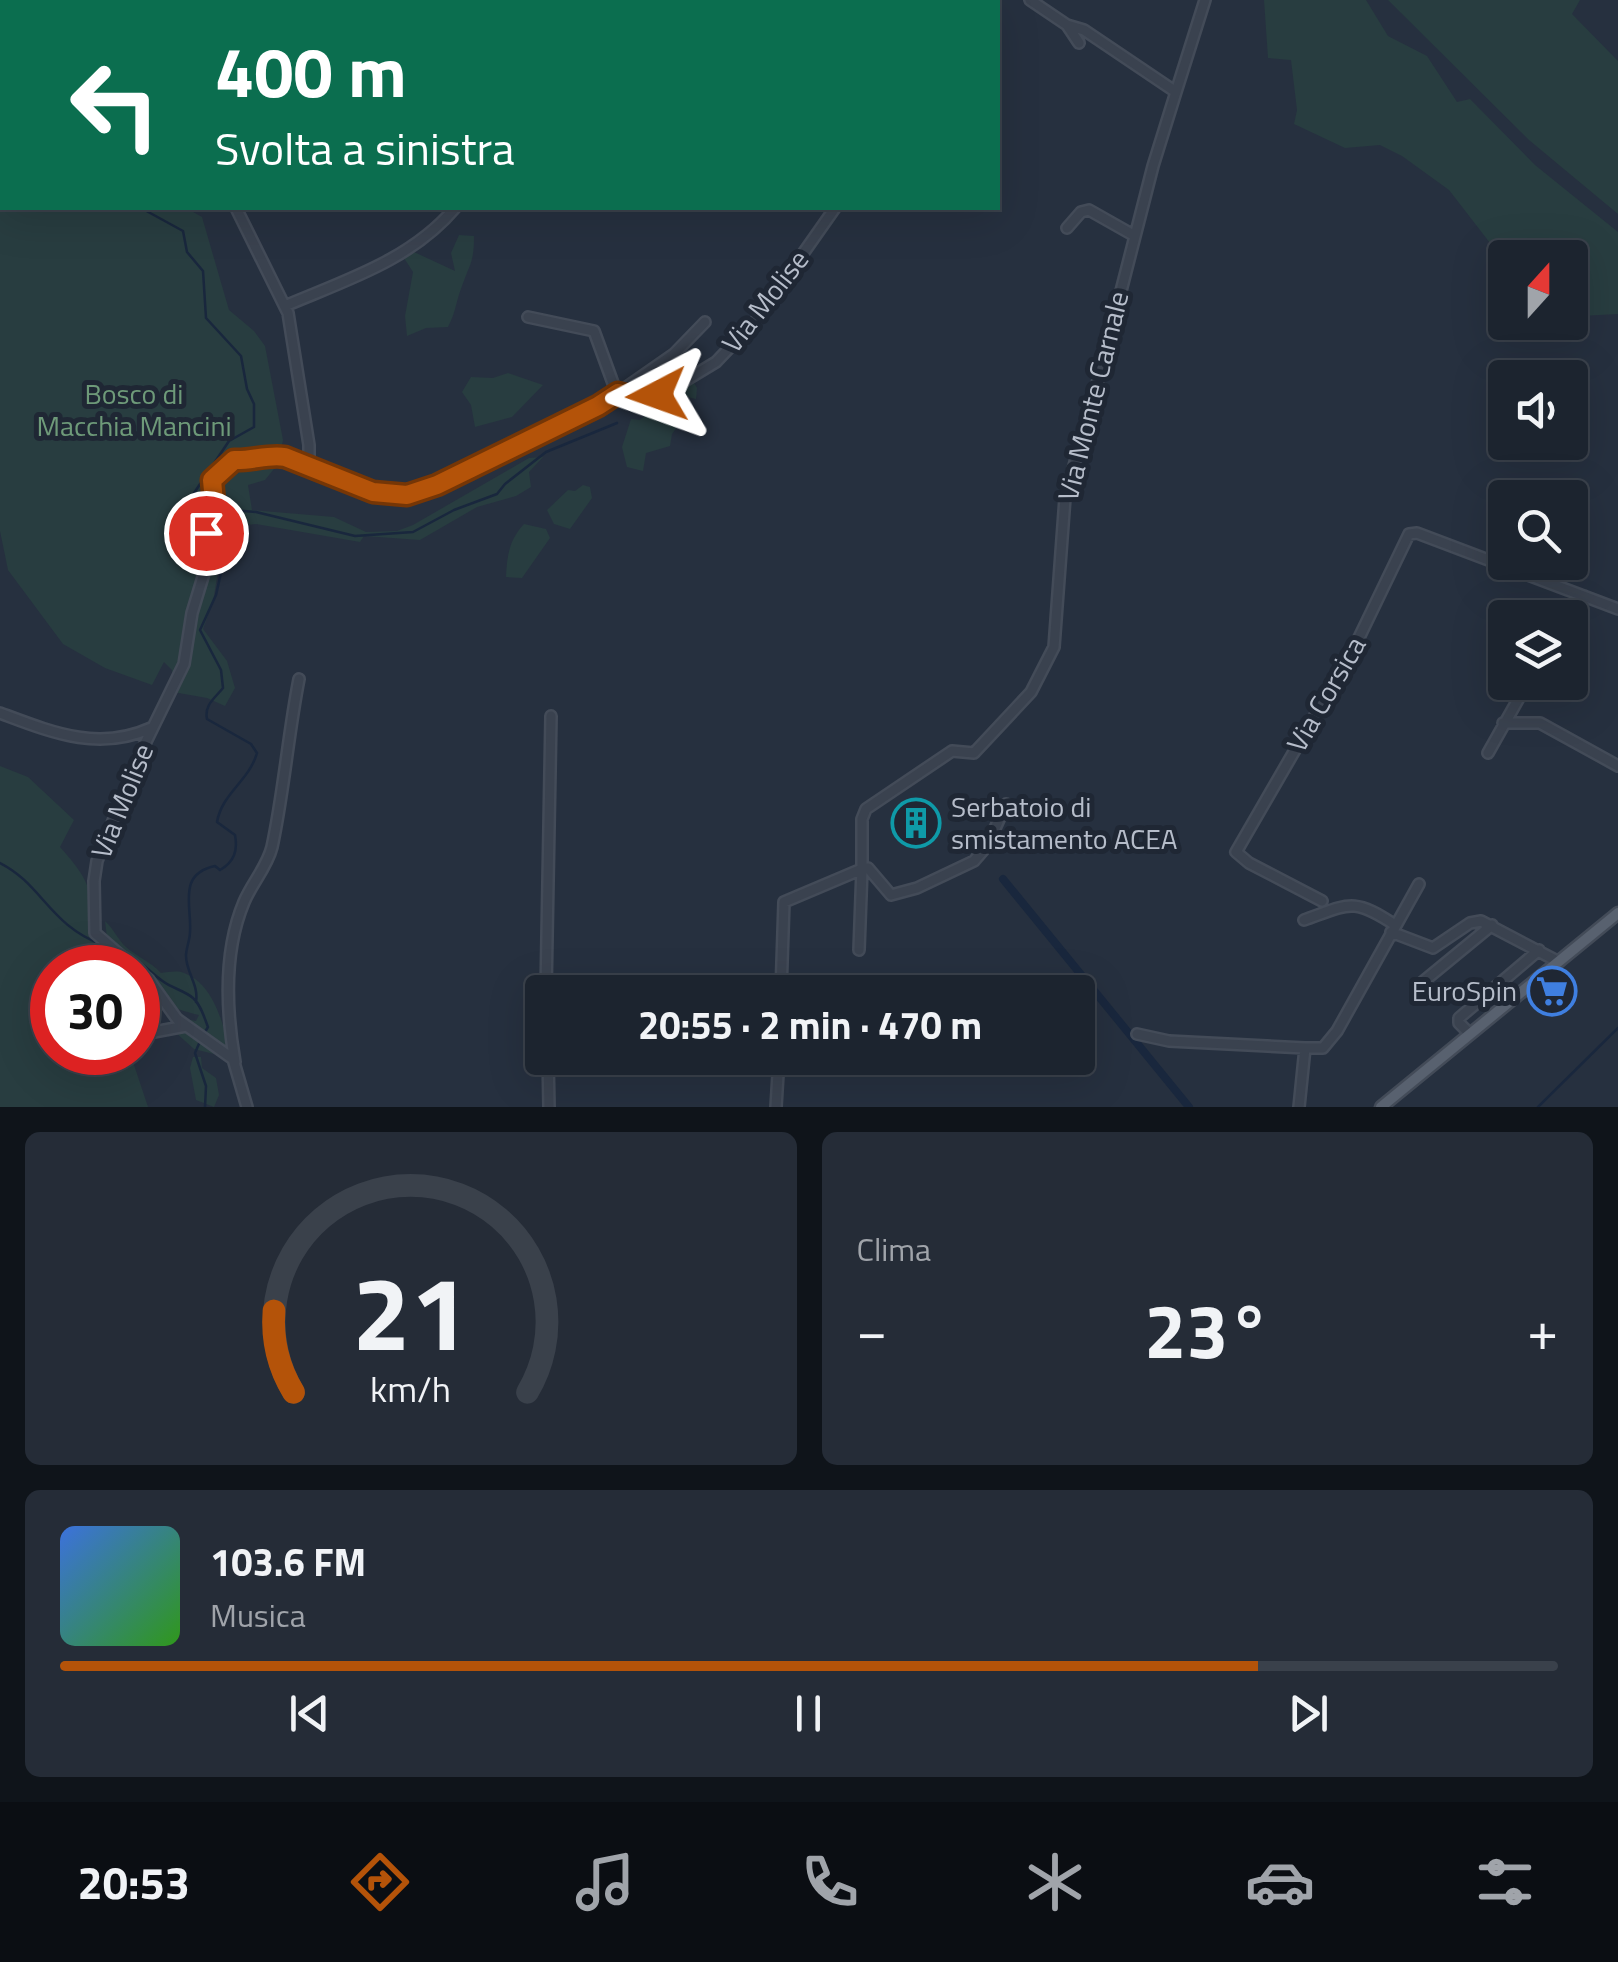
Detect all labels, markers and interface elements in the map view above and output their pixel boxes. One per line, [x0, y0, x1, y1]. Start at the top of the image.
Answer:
text: 400 m [215, 18, 407, 124]
icon: left [50, 40, 180, 170]
text: Svolta a sinistra [215, 114, 515, 182]
street label: Via Molise [711, 240, 819, 361]
north arrow [1488, 240, 1588, 340]
map controls [1488, 240, 1588, 700]
street label: Via Monte Carnale [1046, 287, 1139, 505]
position arrow [605, 343, 709, 447]
button: sound [1488, 360, 1588, 460]
park label: Bosco di Macchia Mancini [36, 372, 232, 447]
button: search [1488, 480, 1588, 580]
pin [164, 491, 249, 576]
icon: arrive [179, 506, 234, 561]
button: layers [1488, 600, 1588, 700]
street label: Via Corsica [1275, 628, 1376, 760]
street label: Via Molise [79, 737, 164, 865]
place label: Serbatoio di smistamento ACEA [951, 785, 1178, 860]
building icon: Serbatoio di smistamento ACEA [890, 797, 942, 849]
speed limit sign: 30 [30, 945, 160, 1075]
supermarket icon: EuroSpin [1526, 965, 1578, 1017]
place label: EuroSpin [1412, 969, 1517, 1012]
text: 20:55 · 2 min · 470 m [638, 996, 982, 1054]
text: Clima [857, 1225, 931, 1273]
text: 21 [353, 1232, 469, 1390]
text: 23° [1144, 1273, 1270, 1387]
text: − [857, 1288, 887, 1371]
text: + [1527, 1288, 1558, 1371]
text: km/h [370, 1361, 451, 1416]
text: 103.6 FM [210, 1533, 366, 1591]
text: Musica [210, 1591, 306, 1639]
icon: previous [282, 1686, 337, 1741]
icon: pause [781, 1686, 836, 1741]
icon: next [1281, 1686, 1336, 1741]
icon: directions [345, 1847, 415, 1917]
icon: music [570, 1847, 640, 1917]
icon: phone [795, 1847, 865, 1917]
icon: climate [1020, 1847, 1090, 1917]
icon: car [1245, 1847, 1315, 1917]
icon: filters [1470, 1847, 1540, 1917]
text: 20:53 [78, 1848, 190, 1916]

